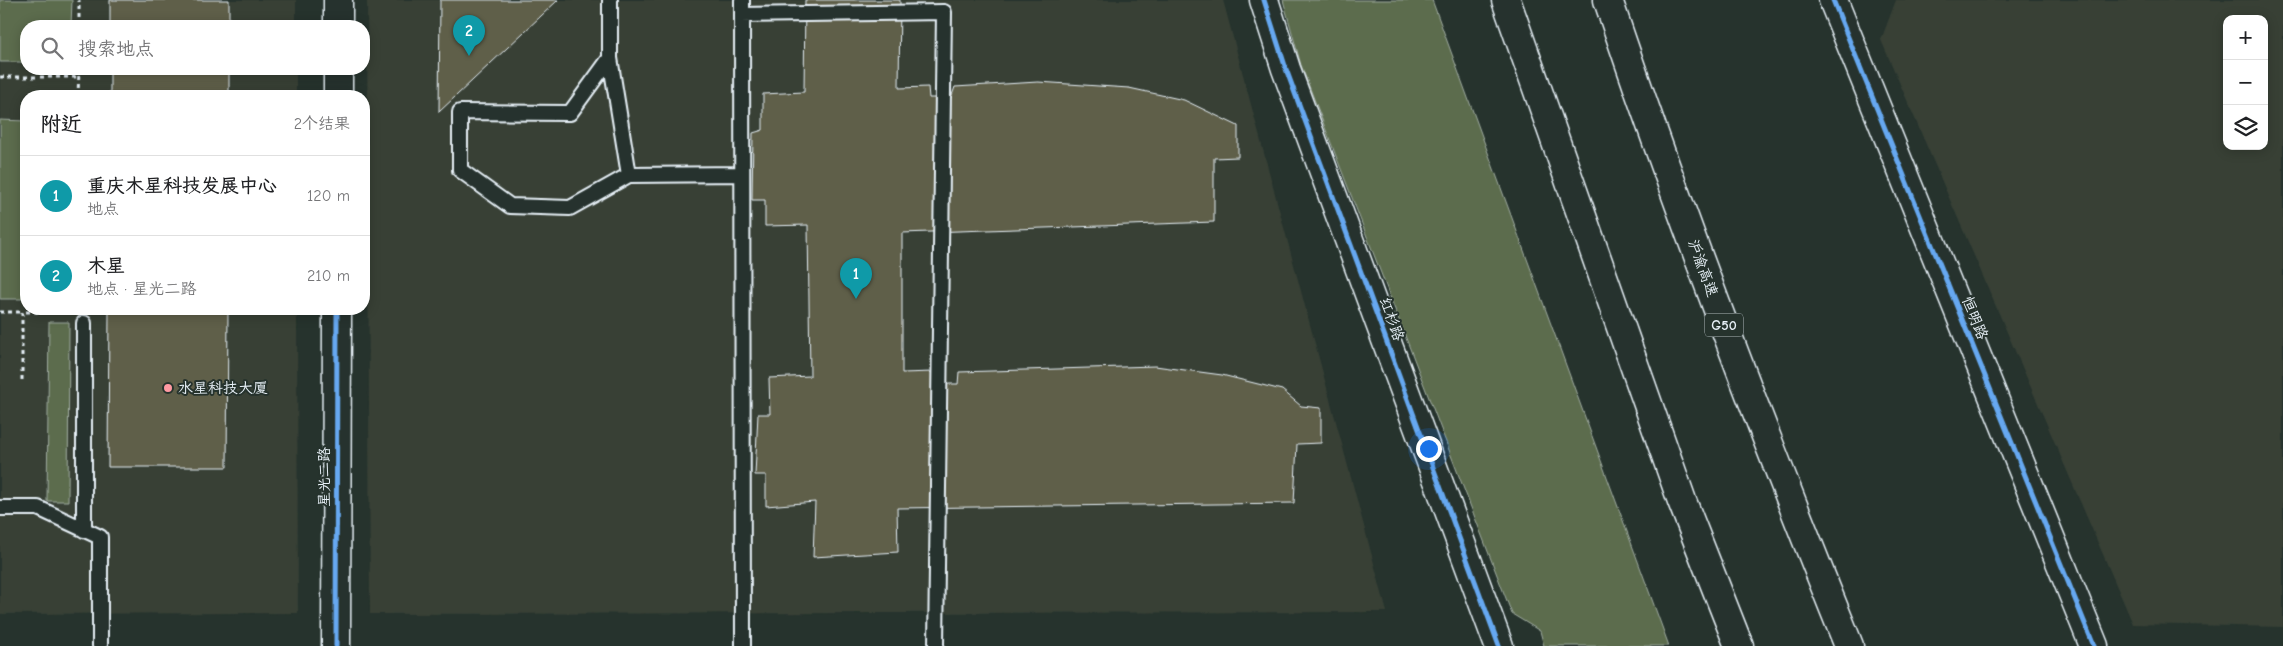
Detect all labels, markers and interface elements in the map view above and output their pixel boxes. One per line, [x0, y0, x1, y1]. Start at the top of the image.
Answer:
pin: 2 [453, 15, 485, 56]
map controls [2223, 15, 2268, 150]
button: + [2223, 15, 2268, 60]
search box [20, 20, 370, 75]
icon: search [38, 34, 66, 62]
text: 搜索地点 [78, 38, 154, 60]
button: − [2223, 60, 2268, 105]
button: layers [2223, 105, 2268, 150]
text: 附近 [40, 112, 82, 136]
text: 2个结果 [294, 115, 350, 133]
text: 重庆木星科技发展中心 [87, 175, 277, 197]
text: 1 [53, 187, 59, 205]
text: 120 m [307, 187, 350, 205]
text: 地点 [87, 200, 119, 218]
street label: 沪渝高速 [1684, 237, 1722, 299]
text: 木星 [87, 255, 125, 277]
pin: 1 [840, 258, 872, 299]
text: 2 [52, 267, 60, 285]
text: 210 m [307, 267, 350, 285]
text: 地点 · 星光二路 [87, 280, 197, 298]
street label: 恒明路 [1958, 294, 1992, 342]
street label: 红杉路 [1376, 295, 1408, 343]
road number: G50 [1705, 314, 1743, 336]
place label: 水星科技大厦 [178, 379, 268, 397]
marker: 水星科技大厦 [162, 382, 174, 394]
your location [1416, 436, 1442, 462]
street label: 星光二路 [315, 447, 333, 507]

